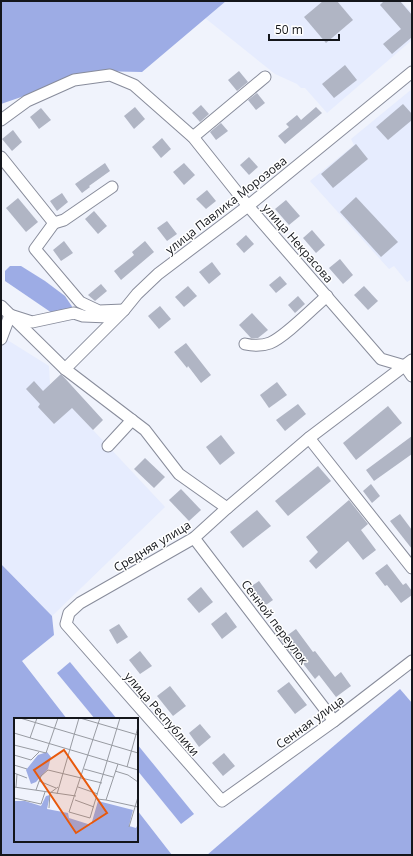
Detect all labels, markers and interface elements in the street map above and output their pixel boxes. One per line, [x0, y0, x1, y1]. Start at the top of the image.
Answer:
scale bar [269, 16, 339, 42]
text: 50 m [275, 21, 303, 38]
street label: улица Павлика Морозова [162, 152, 290, 258]
street label: улица Некрасова [259, 200, 337, 286]
street label: Средняя улица [110, 516, 194, 576]
street label: Сенной переулок [238, 576, 313, 668]
street label: улица Республики [121, 668, 203, 760]
street label: Сенная улица [272, 691, 348, 753]
inset map [14, 718, 138, 842]

